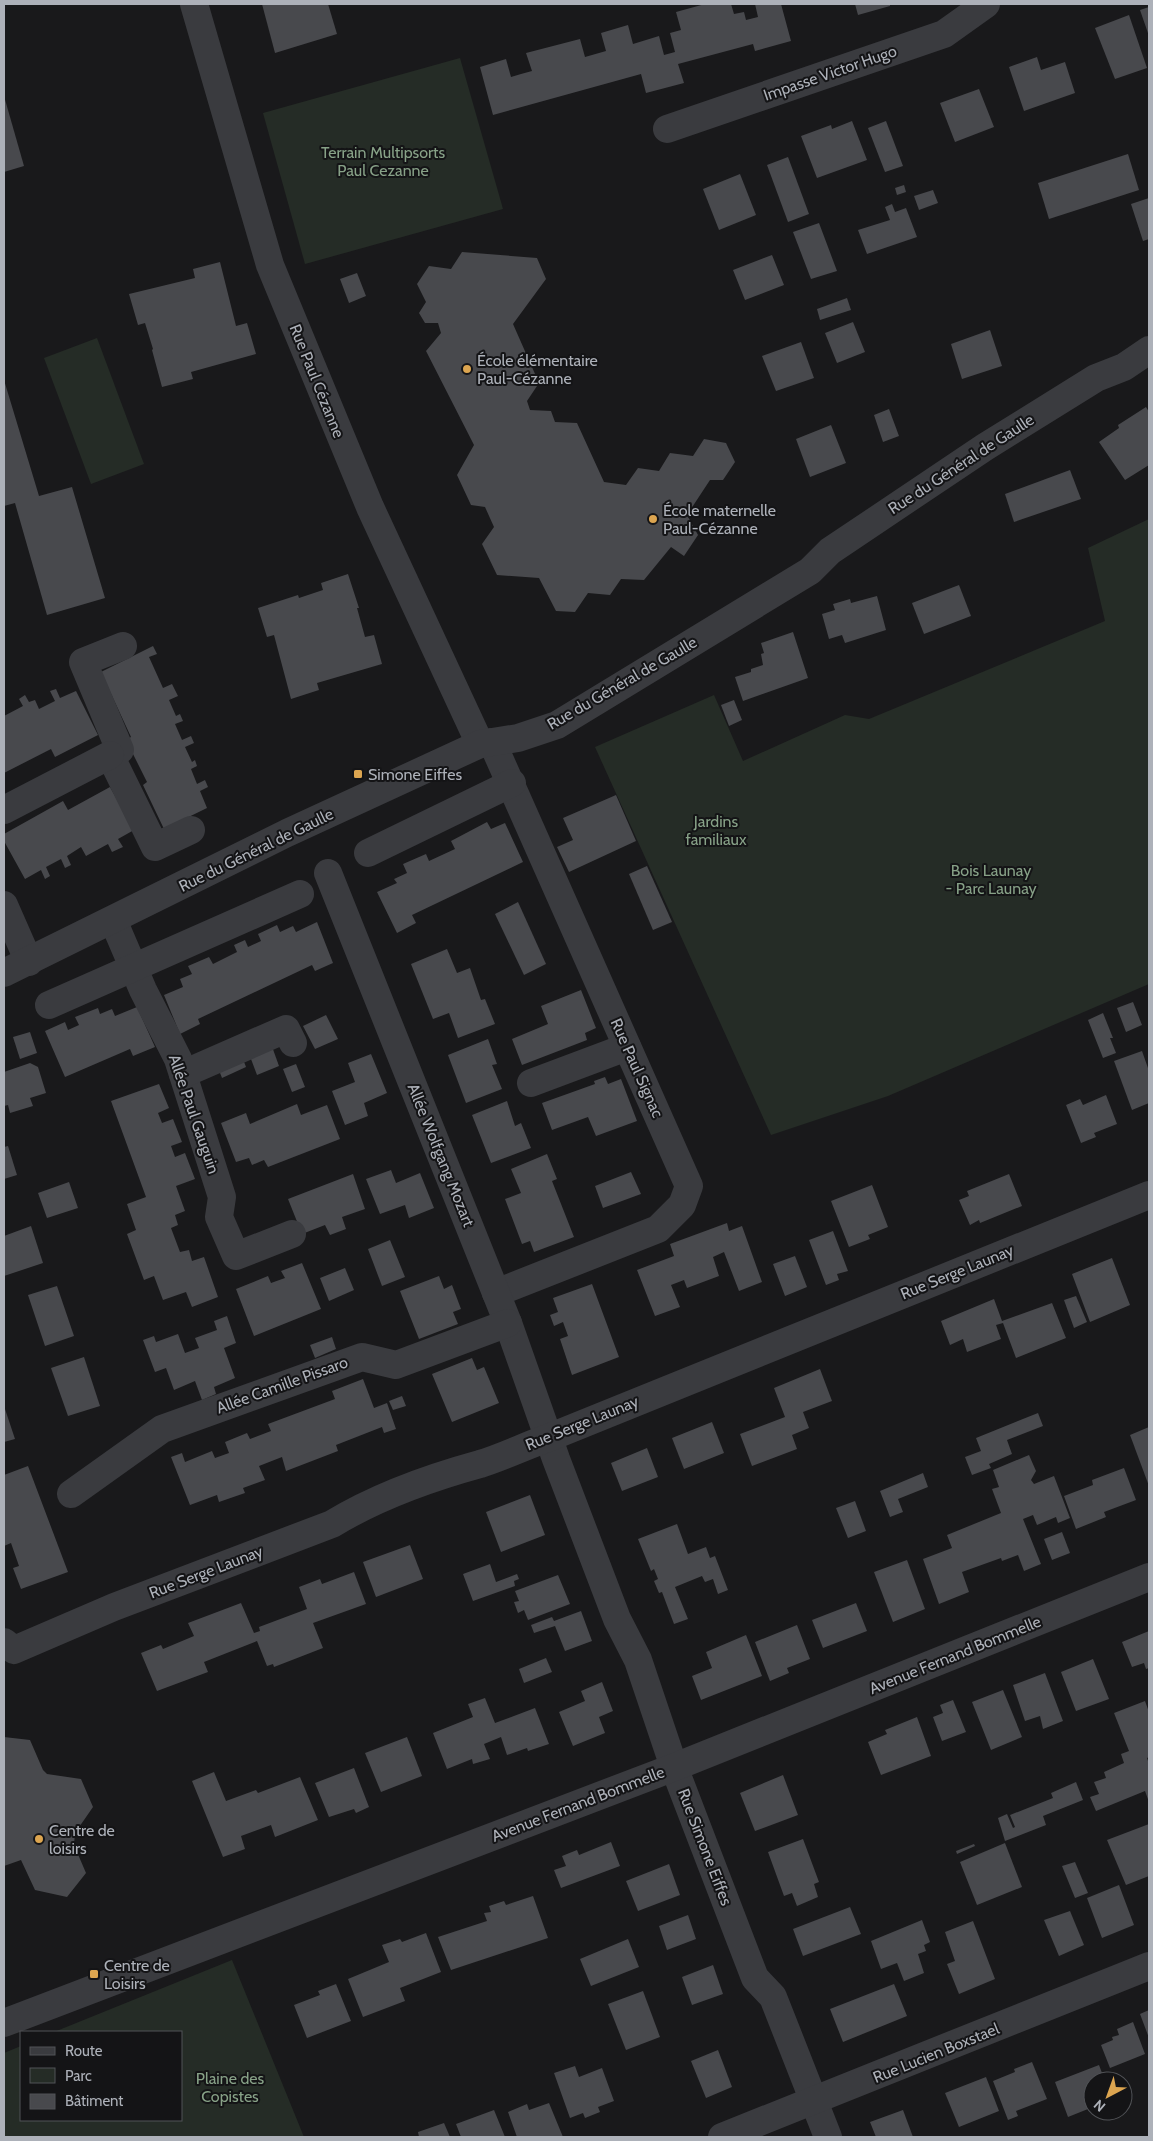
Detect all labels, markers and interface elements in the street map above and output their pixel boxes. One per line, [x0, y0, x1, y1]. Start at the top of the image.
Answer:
street label: Impasse Victor Hugo [761, 41, 899, 105]
park label: Terrain Multipsorts Paul Cezanne [321, 143, 445, 180]
street label: Rue Paul Cézanne [286, 321, 348, 441]
place label: École élémentaire Paul-Cézanne [477, 351, 598, 388]
marker: École élémentaire Paul-Cézanne [461, 363, 473, 375]
street label: Rue du Général de Gaulle [885, 410, 1037, 518]
place label: École maternelle Paul-Cézanne [663, 501, 776, 538]
marker: École maternelle Paul-Cézanne [647, 513, 659, 525]
street label: Rue du Général de Gaulle [544, 632, 700, 734]
place label: Simone Eiffes [368, 765, 462, 784]
marker: Simone Eiffes [352, 768, 364, 780]
street label: Rue du Général de Gaulle [176, 804, 336, 896]
park label: Jardins familiaux [685, 812, 747, 849]
park label: Bois Launay - Parc Launay [945, 861, 1037, 898]
street label: Rue Paul Signac [607, 1015, 667, 1121]
street label: Allée Paul Gauguin [165, 1052, 223, 1176]
street label: Allée Wolfgang Mozart [404, 1081, 479, 1230]
street label: Rue Serge Launay [898, 1241, 1016, 1303]
street label: Allée Camille Pissaro [214, 1352, 350, 1418]
street label: Rue Serge Launay [523, 1392, 641, 1454]
street label: Rue Serge Launay [146, 1542, 266, 1602]
street label: Avenue Fernand Bommelle [866, 1612, 1044, 1698]
street label: Avenue Fernand Bommelle [489, 1762, 667, 1846]
street label: Rue Simone Eiffes [674, 1786, 736, 1908]
place label: Centre de loisirs [49, 1821, 115, 1858]
marker: Centre de loisirs [33, 1833, 45, 1845]
place label: Centre de Loisirs [104, 1956, 170, 1993]
marker: Centre de Loisirs [88, 1968, 100, 1980]
street label: Rue Lucien Boxstael [870, 2019, 1002, 2087]
legend [20, 2031, 182, 2121]
text: Route [65, 2042, 103, 2060]
text: Parc [65, 2067, 92, 2085]
park label: Plaine des Copistes [196, 2069, 265, 2106]
north arrow [1083, 2071, 1133, 2121]
text: Bâtiment [65, 2092, 123, 2110]
text: N [1090, 2096, 1109, 2116]

